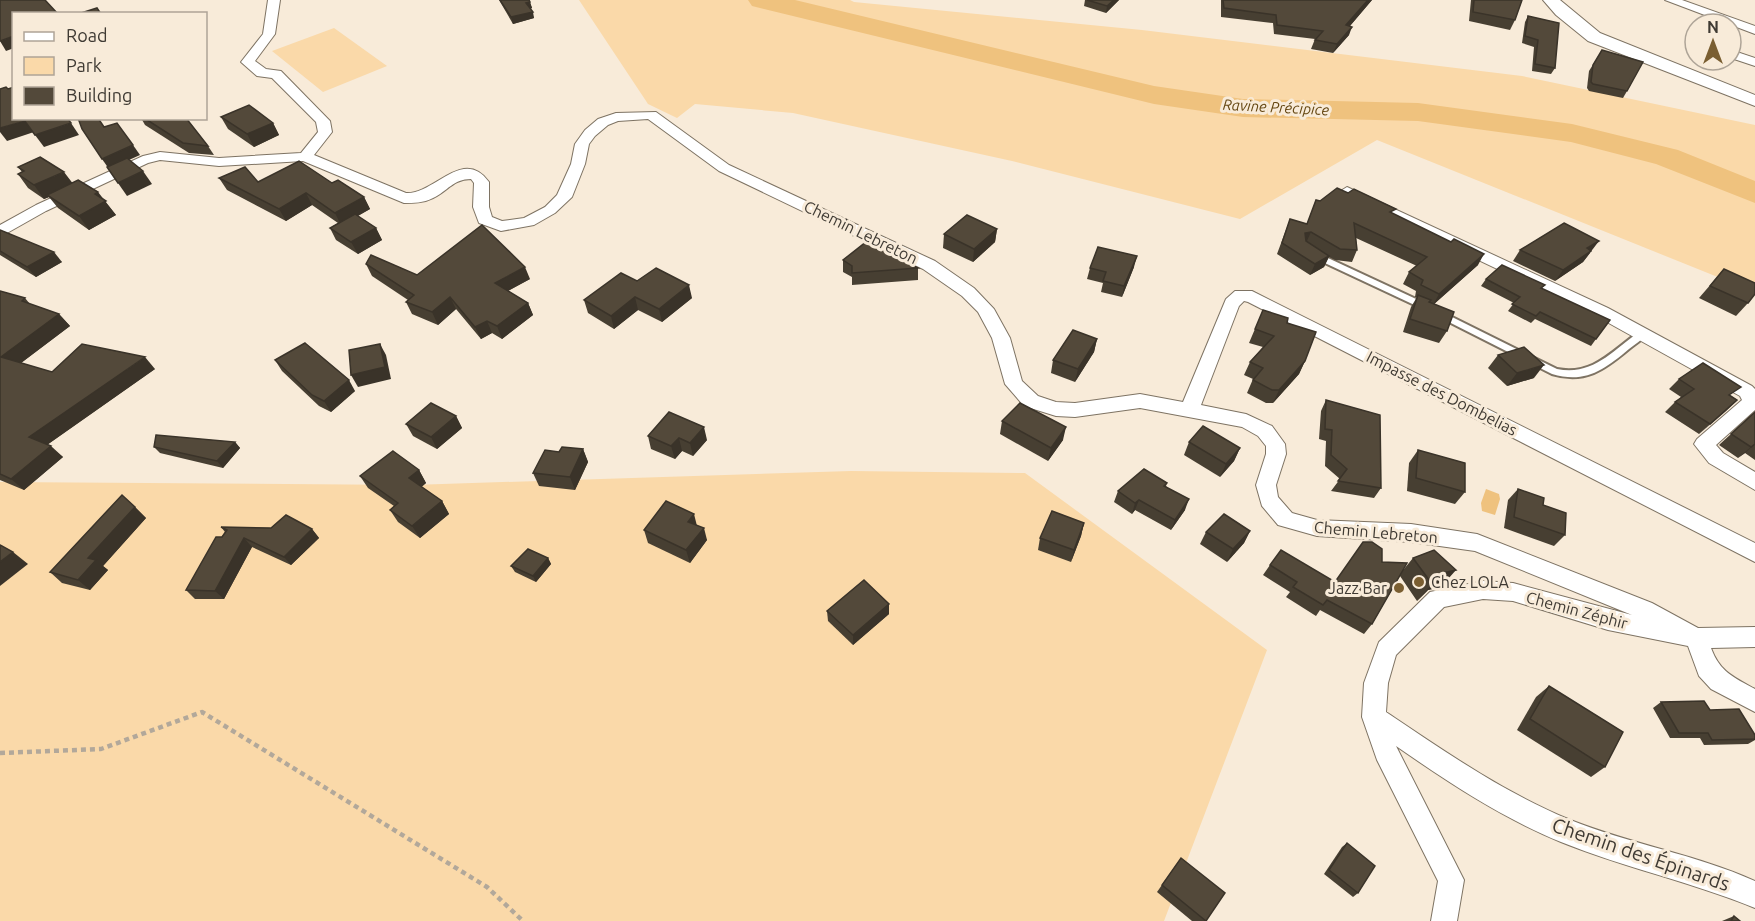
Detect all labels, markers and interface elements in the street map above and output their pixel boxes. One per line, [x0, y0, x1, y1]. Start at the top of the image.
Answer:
legend [12, 12, 207, 120]
north arrow [1683, 12, 1743, 72]
text: N [1707, 18, 1719, 36]
text: Road [66, 25, 108, 45]
text: Park [66, 55, 102, 75]
text: Building [66, 85, 132, 105]
water label: Ravine Précipice [1222, 96, 1330, 118]
street label: Chemin Lebreton [801, 197, 921, 267]
street label: Impasse des Dombelias [1364, 347, 1520, 439]
street label: Chemin Lebreton [1313, 518, 1439, 546]
place label: Chez LOLA [1431, 573, 1509, 591]
marker: Chez LOLA [1412, 575, 1426, 589]
place label: Jazz Bar [1328, 579, 1387, 597]
marker: Jazz Bar [1392, 581, 1406, 595]
street label: Chemin Zéphir [1524, 588, 1630, 632]
street label: Chemin des Épinards [1549, 813, 1733, 895]

